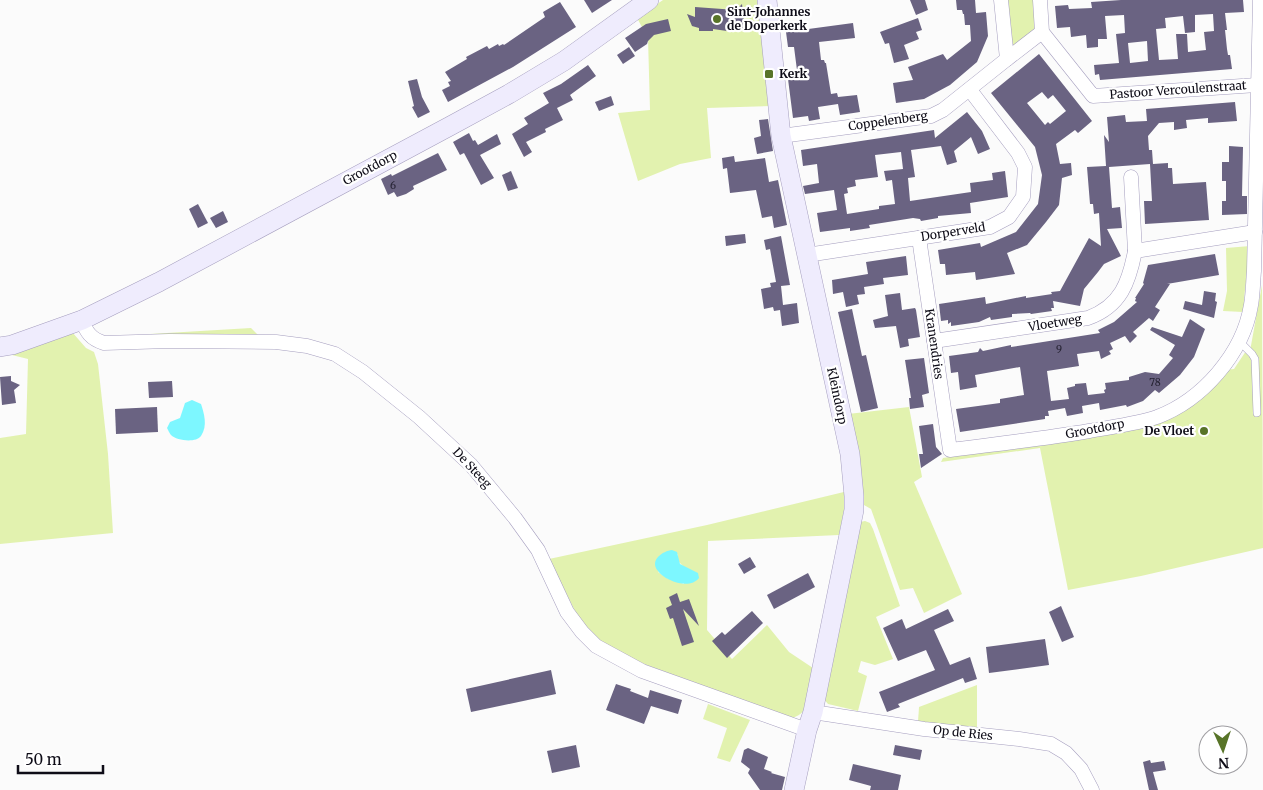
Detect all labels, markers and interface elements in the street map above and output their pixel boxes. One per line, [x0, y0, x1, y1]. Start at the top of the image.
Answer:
place label: Sint-Johannes de Doperkerk [727, 4, 811, 33]
marker: Sint-Johannes de Doperkerk [711, 13, 723, 25]
place label: Kerk [779, 66, 808, 81]
marker: Kerk [763, 68, 775, 80]
street label: Pastoor Vercoulenstraat [1109, 77, 1247, 102]
street label: Coppelenberg [847, 107, 929, 133]
street label: Grootdorp [340, 147, 400, 188]
house number: 6 [390, 179, 396, 192]
street label: Dorperveld [920, 219, 986, 244]
street label: Kranendries [922, 308, 947, 380]
street label: Vloetweg [1026, 311, 1083, 334]
house number: 9 [1056, 343, 1062, 356]
street label: Kleindorp [824, 366, 851, 426]
house number: 78 [1149, 376, 1161, 389]
street label: Grootdorp [1064, 415, 1126, 442]
place label: De Vloet [1144, 423, 1194, 438]
marker: De Vloet [1198, 425, 1210, 437]
street label: De Steeg [450, 444, 495, 492]
street label: Op de Ries [932, 722, 994, 743]
north arrow [1198, 725, 1248, 775]
scale bar [18, 742, 102, 774]
text: 50 m [25, 750, 62, 769]
text: N [1218, 754, 1230, 772]

